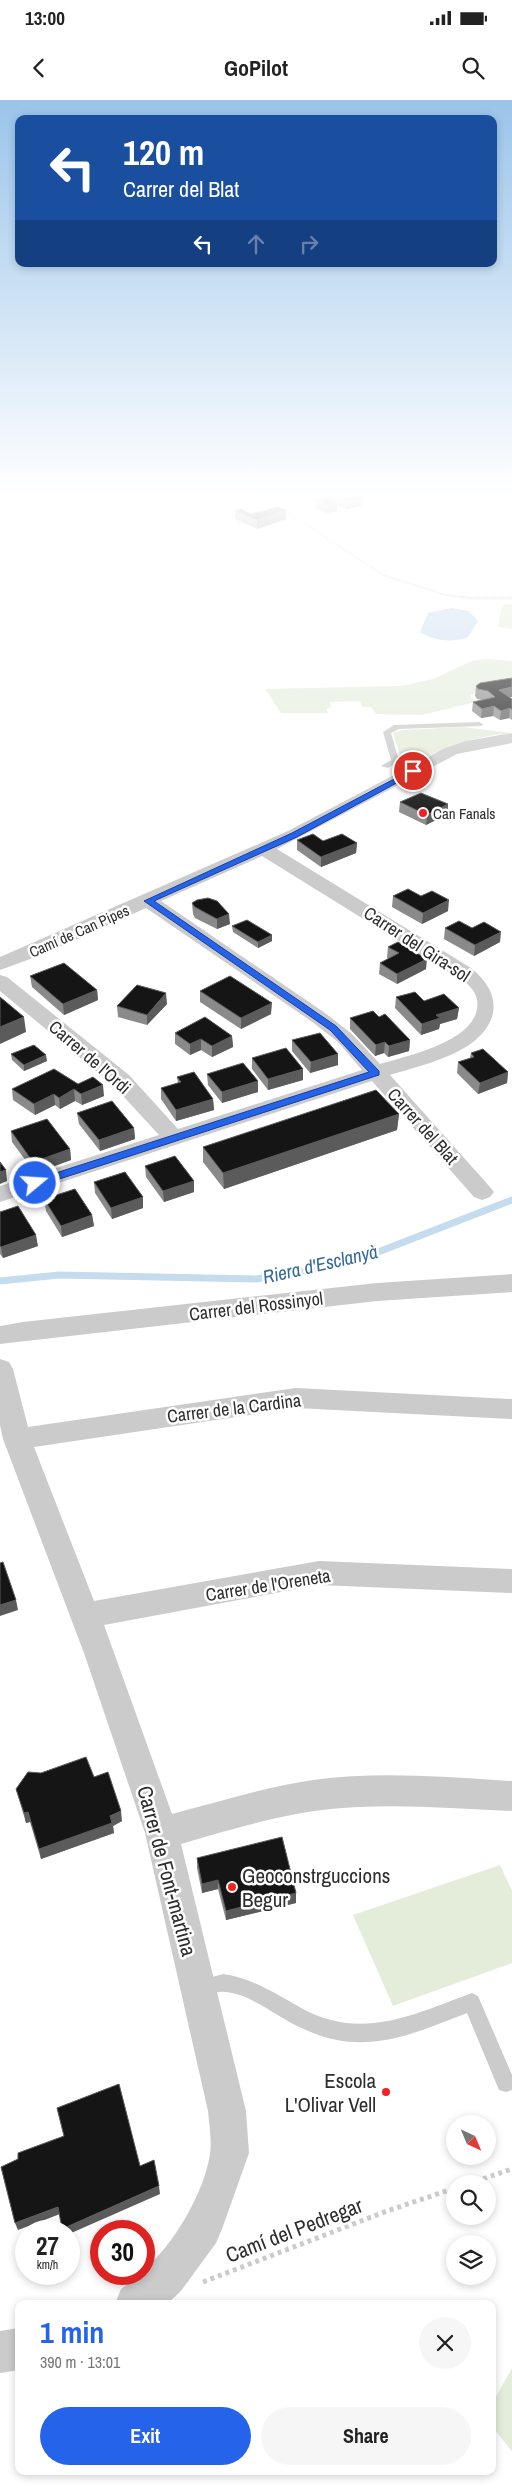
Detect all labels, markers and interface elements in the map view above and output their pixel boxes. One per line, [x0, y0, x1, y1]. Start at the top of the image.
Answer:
text: 13:00 [25, 5, 65, 31]
text: GoPilot [224, 53, 288, 83]
icon: back [25, 54, 53, 82]
icon: search [459, 54, 487, 82]
text: 120 m [123, 129, 204, 176]
icon: left [40, 135, 105, 200]
text: Carrer del Blat [123, 174, 239, 204]
icon: left [189, 230, 217, 258]
icon: ahead [242, 230, 270, 258]
icon: right [295, 230, 323, 258]
pin [392, 750, 434, 792]
icon: arrive [399, 757, 427, 785]
place label: Can Fanals [433, 803, 495, 824]
marker: Can Fanals [417, 807, 429, 819]
street label: Camí de Can Pipes [26, 900, 132, 962]
street label: Carrer del Gira-sol [359, 900, 475, 988]
street label: Carrer de l'Ordi [44, 1014, 136, 1100]
street label: Carrer del Blat [382, 1082, 464, 1170]
position arrow [8.0, 1156, 60.0, 1208]
water label: Riera d'Esclanyà [260, 1238, 380, 1290]
street label: Carrer del Rossinyol [188, 1285, 324, 1327]
street label: Carrer de la Cardina [166, 1387, 302, 1429]
street label: Carrer de l'Oreneta [204, 1563, 332, 1607]
street label: Carrer de Font-martina [130, 1783, 204, 1960]
place label: Geoconstrguccions Begur [242, 1861, 390, 1914]
marker: Geoconstrguccions Begur [226, 1881, 238, 1893]
place label: Escola L'Olivar Vell [285, 2066, 376, 2119]
marker: Escola L'Olivar Vell [380, 2086, 392, 2098]
north arrow [446, 2115, 496, 2165]
map controls [446, 2115, 496, 2285]
button: search [446, 2175, 496, 2225]
street label: Camí del Pedregar [221, 2190, 367, 2269]
speed limit sign: 30 [90, 2220, 155, 2285]
text: 27 [36, 2229, 59, 2263]
button: layers [446, 2235, 496, 2285]
text: km/h [37, 2257, 58, 2273]
text: 1 min [40, 2312, 104, 2352]
button: close [419, 2317, 471, 2369]
text: 390 m · 13:01 [40, 2351, 120, 2373]
button: Exit [40, 2407, 251, 2465]
button: Share [261, 2407, 471, 2465]

